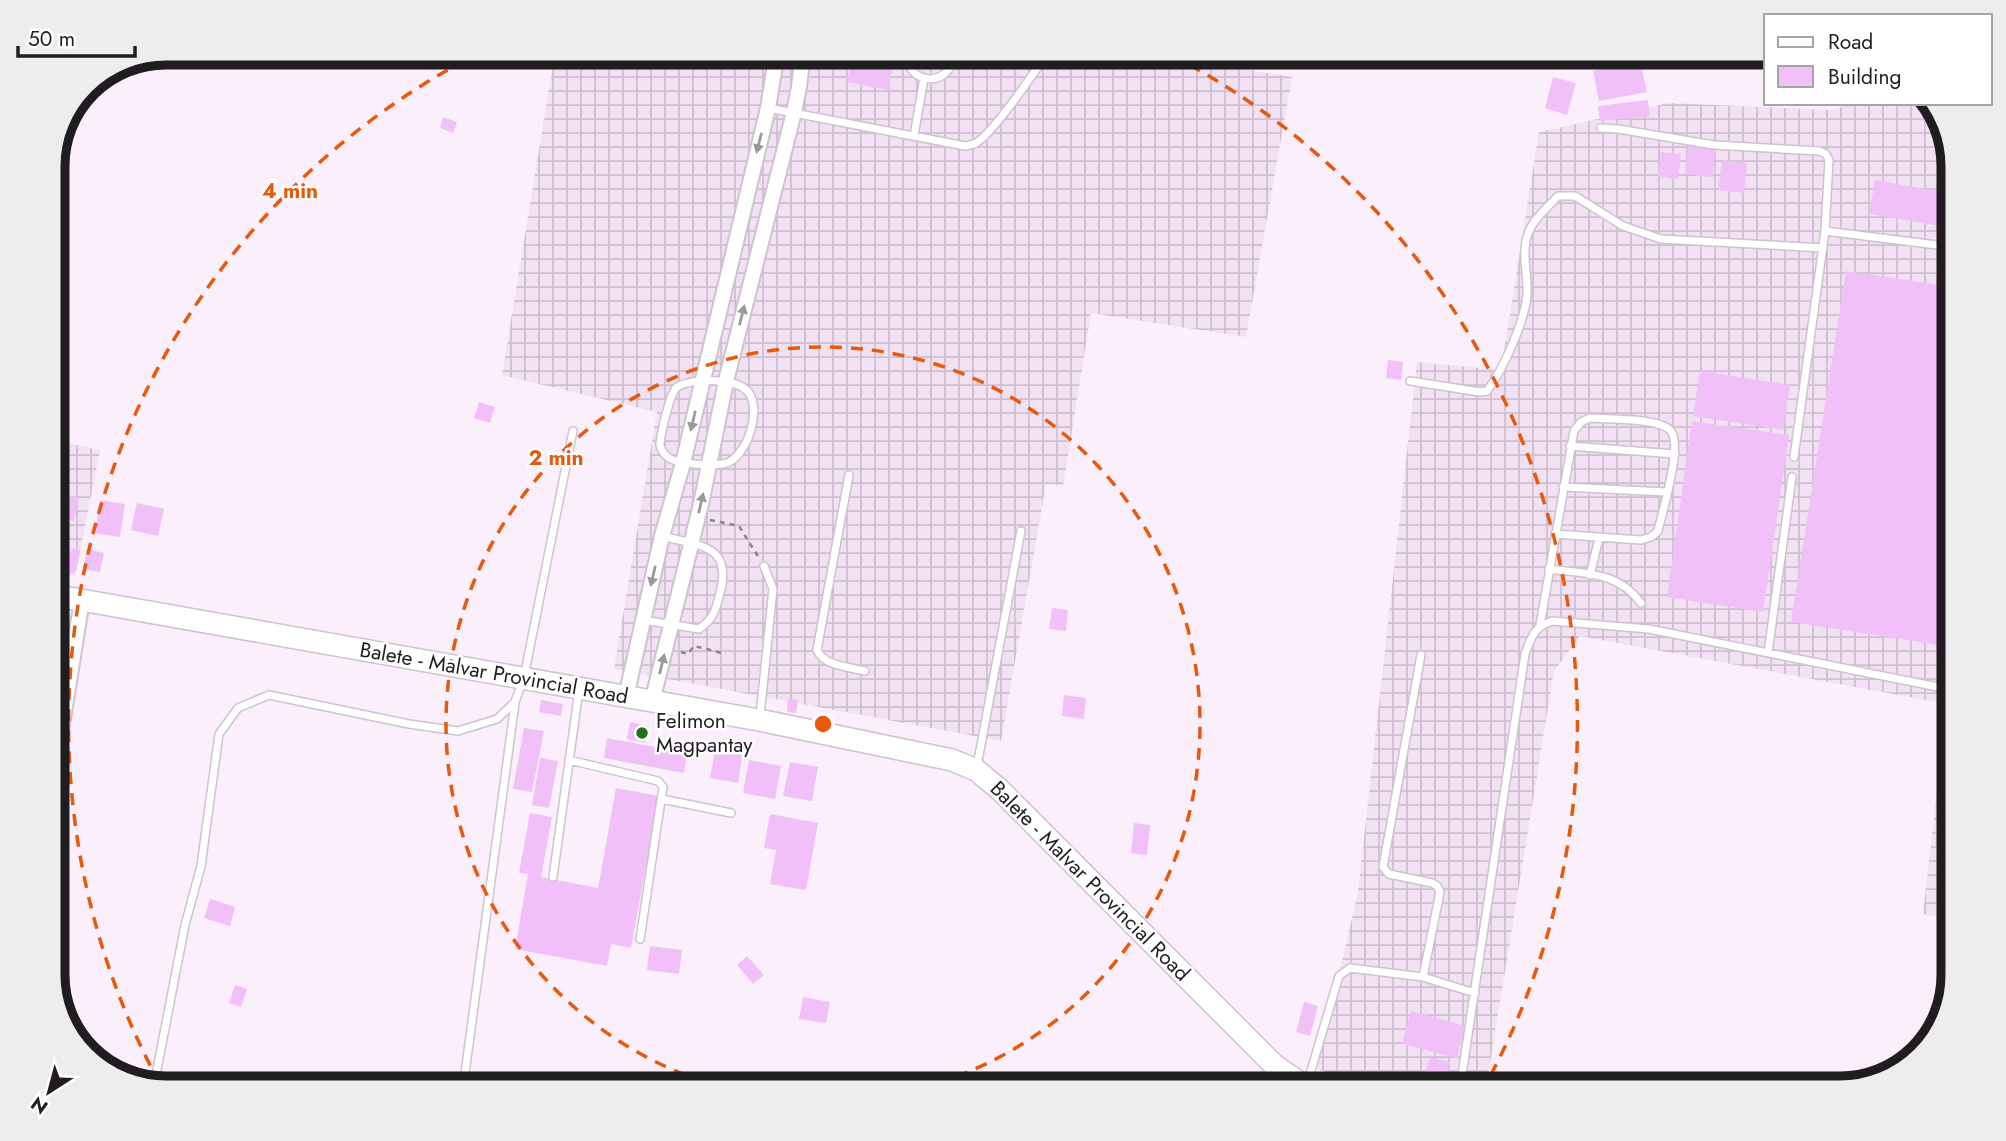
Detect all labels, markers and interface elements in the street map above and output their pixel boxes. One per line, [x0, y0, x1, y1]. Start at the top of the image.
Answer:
scale bar [18, 14, 135, 58]
legend [1764, 14, 1992, 105]
text: 50 m [28, 24, 75, 54]
text: Road [1828, 27, 1873, 57]
text: Building [1828, 62, 1901, 92]
one-way arrow [753, 132, 764, 154]
text: 4 min [262, 176, 318, 206]
one-way arrow [737, 304, 748, 326]
one-way arrow [687, 411, 698, 433]
text: 2 min [528, 443, 584, 473]
one-way arrow [695, 492, 706, 514]
one-way arrow [647, 565, 658, 587]
street label: Balete - Malvar Provincial Road [357, 635, 631, 711]
one-way arrow [657, 653, 668, 675]
place label: Felimon Magpantay [656, 706, 753, 760]
centre of rings [811, 712, 835, 736]
marker: Felimon Magpantay [634, 725, 650, 741]
street label: Balete - Malvar Provincial Road [983, 774, 1197, 988]
north arrow [14, 1057, 84, 1127]
text: N [25, 1090, 53, 1121]

